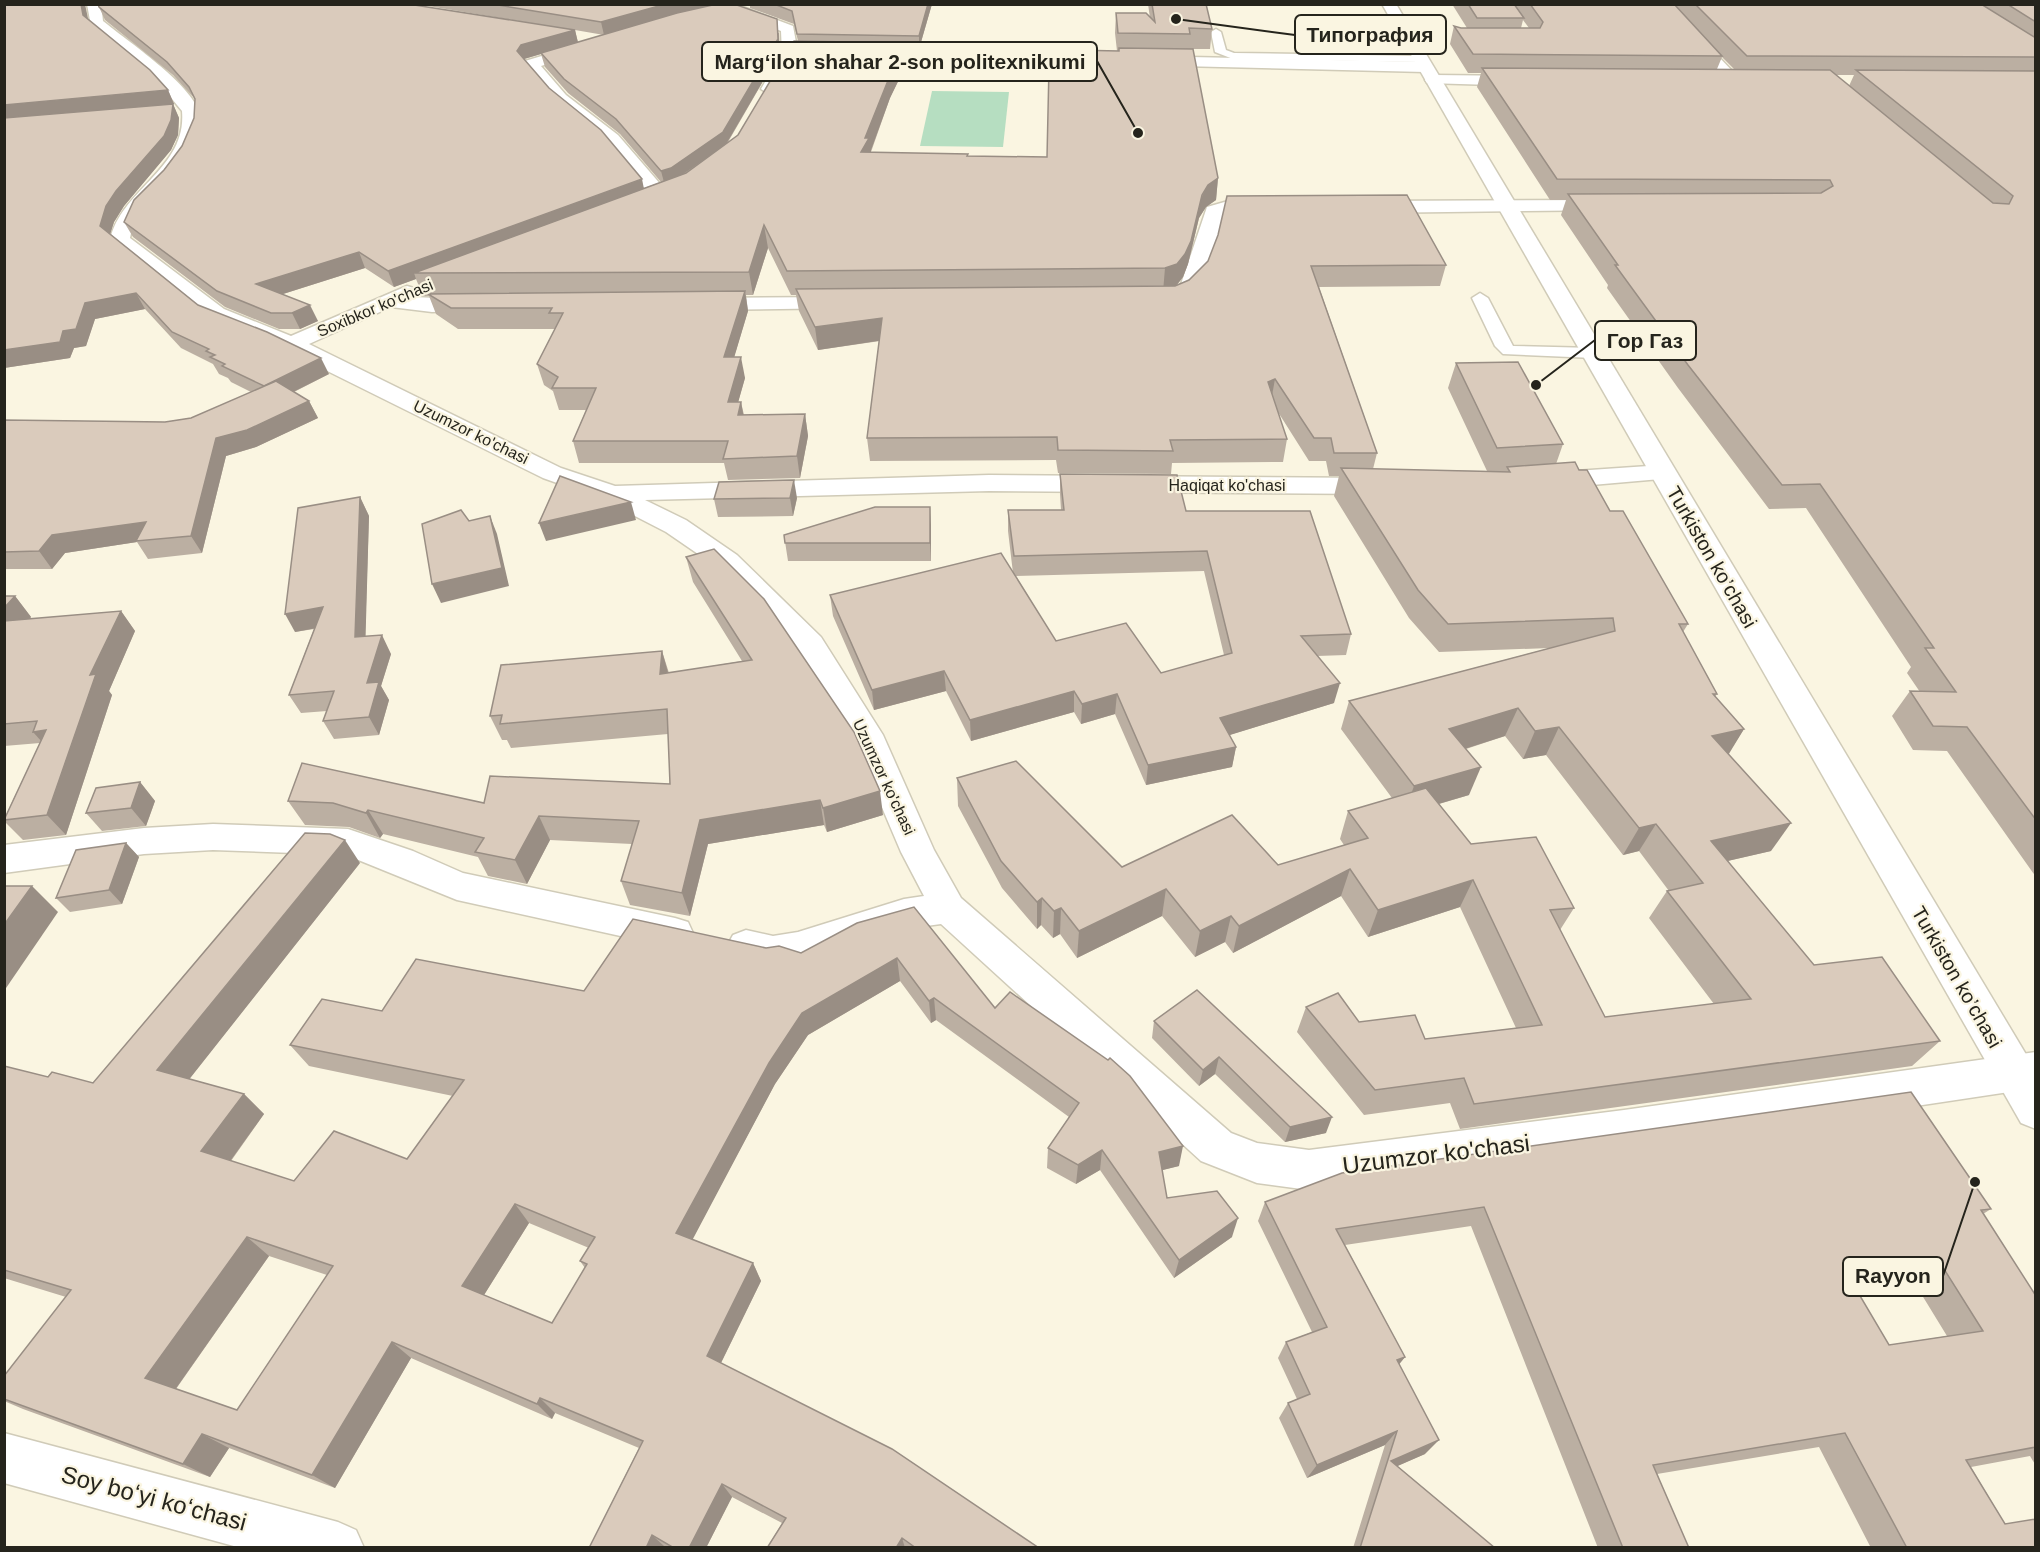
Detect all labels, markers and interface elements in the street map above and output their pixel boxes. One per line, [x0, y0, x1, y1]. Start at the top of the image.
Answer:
callout: Типография [1295, 15, 1446, 54]
text: Типография [1306, 23, 1434, 46]
callout: Margʻilon shahar 2-son politexnikumi [702, 42, 1097, 81]
text: Margʻilon shahar 2-son politexnikumi [714, 50, 1086, 73]
street label: Soxibkor ko'chasi [315, 276, 435, 340]
callout: Гор Газ [1595, 321, 1696, 360]
text: Гор Газ [1607, 329, 1683, 352]
street label: Uzumzor ko'chasi [411, 397, 531, 467]
street label: Haqiqat ko'chasi [1169, 477, 1285, 494]
street label: Turkiston ko’chasi [1663, 483, 1761, 631]
street label: Uzumzor ko'chasi [850, 716, 918, 838]
street label: Turkiston ko’chasi [1908, 903, 2006, 1051]
street label: Uzumzor ko'chasi [1341, 1129, 1531, 1179]
callout: Rayyon [1843, 1257, 1943, 1296]
text: Rayyon [1855, 1264, 1931, 1287]
street label: Soy boʻyi koʻchasi [58, 1460, 250, 1536]

